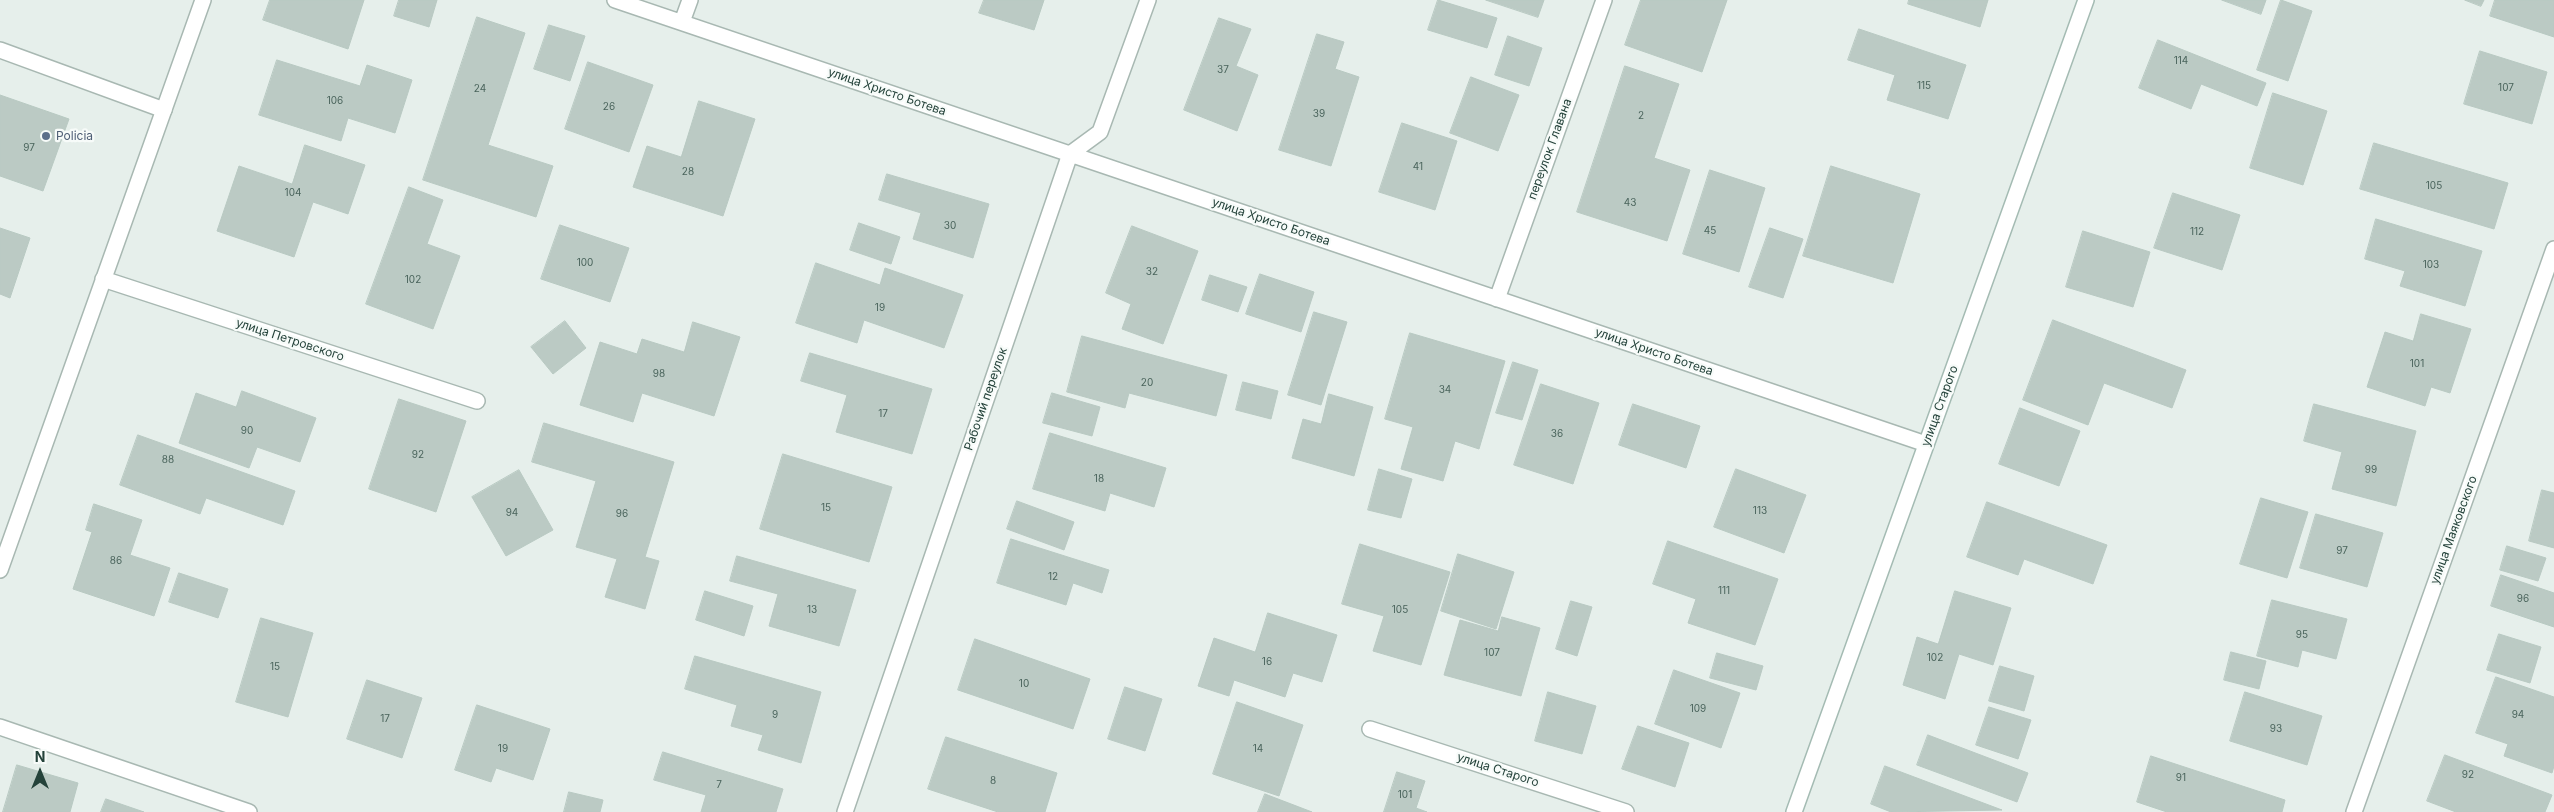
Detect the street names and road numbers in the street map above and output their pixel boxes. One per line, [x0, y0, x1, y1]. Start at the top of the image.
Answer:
street label: улица Христо Ботева [826, 65, 948, 119]
street label: переулок Главана [1525, 97, 1575, 201]
street label: улица Христо Ботева [1210, 195, 1332, 249]
street label: улица Петровского [234, 316, 346, 364]
street label: улица Христо Ботева [1593, 325, 1715, 379]
street label: Рабочий переулок [962, 345, 1010, 453]
street label: улица Старого [1919, 363, 1961, 449]
street label: улица Маяковского [2428, 474, 2480, 586]
street label: улица Старого [1455, 750, 1541, 790]

